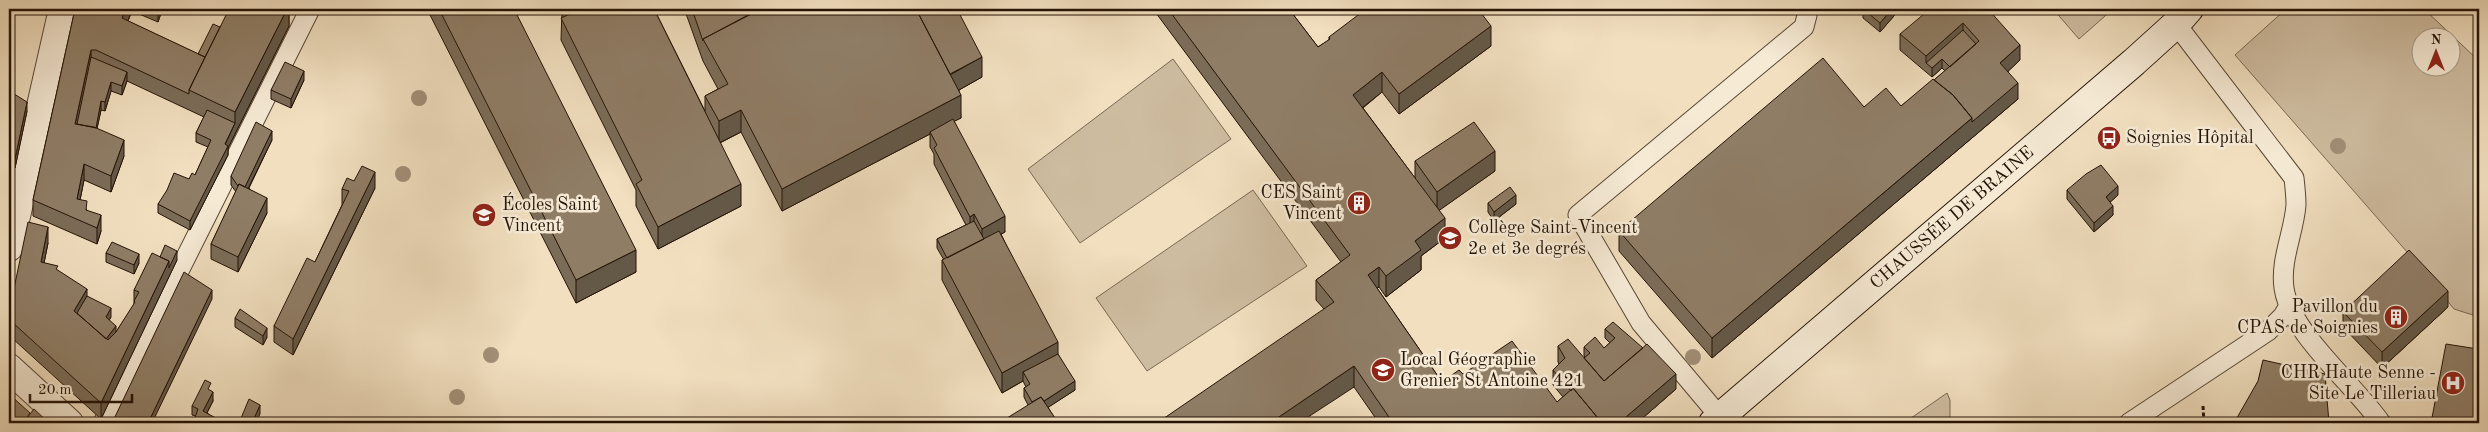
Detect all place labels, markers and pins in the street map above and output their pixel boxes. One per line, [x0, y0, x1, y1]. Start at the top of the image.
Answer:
bus stop icon: Soignies Hôpital [2096, 125, 2122, 151]
place label: Soignies Hôpital [2126, 129, 2254, 147]
place label: CES Saint Vincent [1260, 184, 1342, 223]
building icon: CES Saint Vincent [1346, 190, 1372, 216]
place label: Écoles Saint Vincent [502, 192, 598, 235]
school or university icon: Écoles Saint Vincent [471, 202, 497, 228]
place label: Collège Saint-Vincent 2e et 3e degrés [1468, 219, 1637, 258]
school or university icon: Collège Saint-Vincent 2e et 3e degrés [1437, 225, 1463, 251]
place label: Pavillon du CPAS de Soignies [2237, 298, 2378, 337]
building icon: Pavillon du CPAS de Soignies [2383, 304, 2409, 330]
place label: Local Géographie Grenier St Antoine 421 [1400, 351, 1584, 390]
school or university icon: Local Géographie Grenier St Antoine 421 [1370, 357, 1396, 383]
place label: CHR Haute Senne - Site Le Tilleriau [2281, 364, 2436, 403]
hospital icon: CHR Haute Senne - Site Le Tilleriau [2440, 370, 2466, 396]

